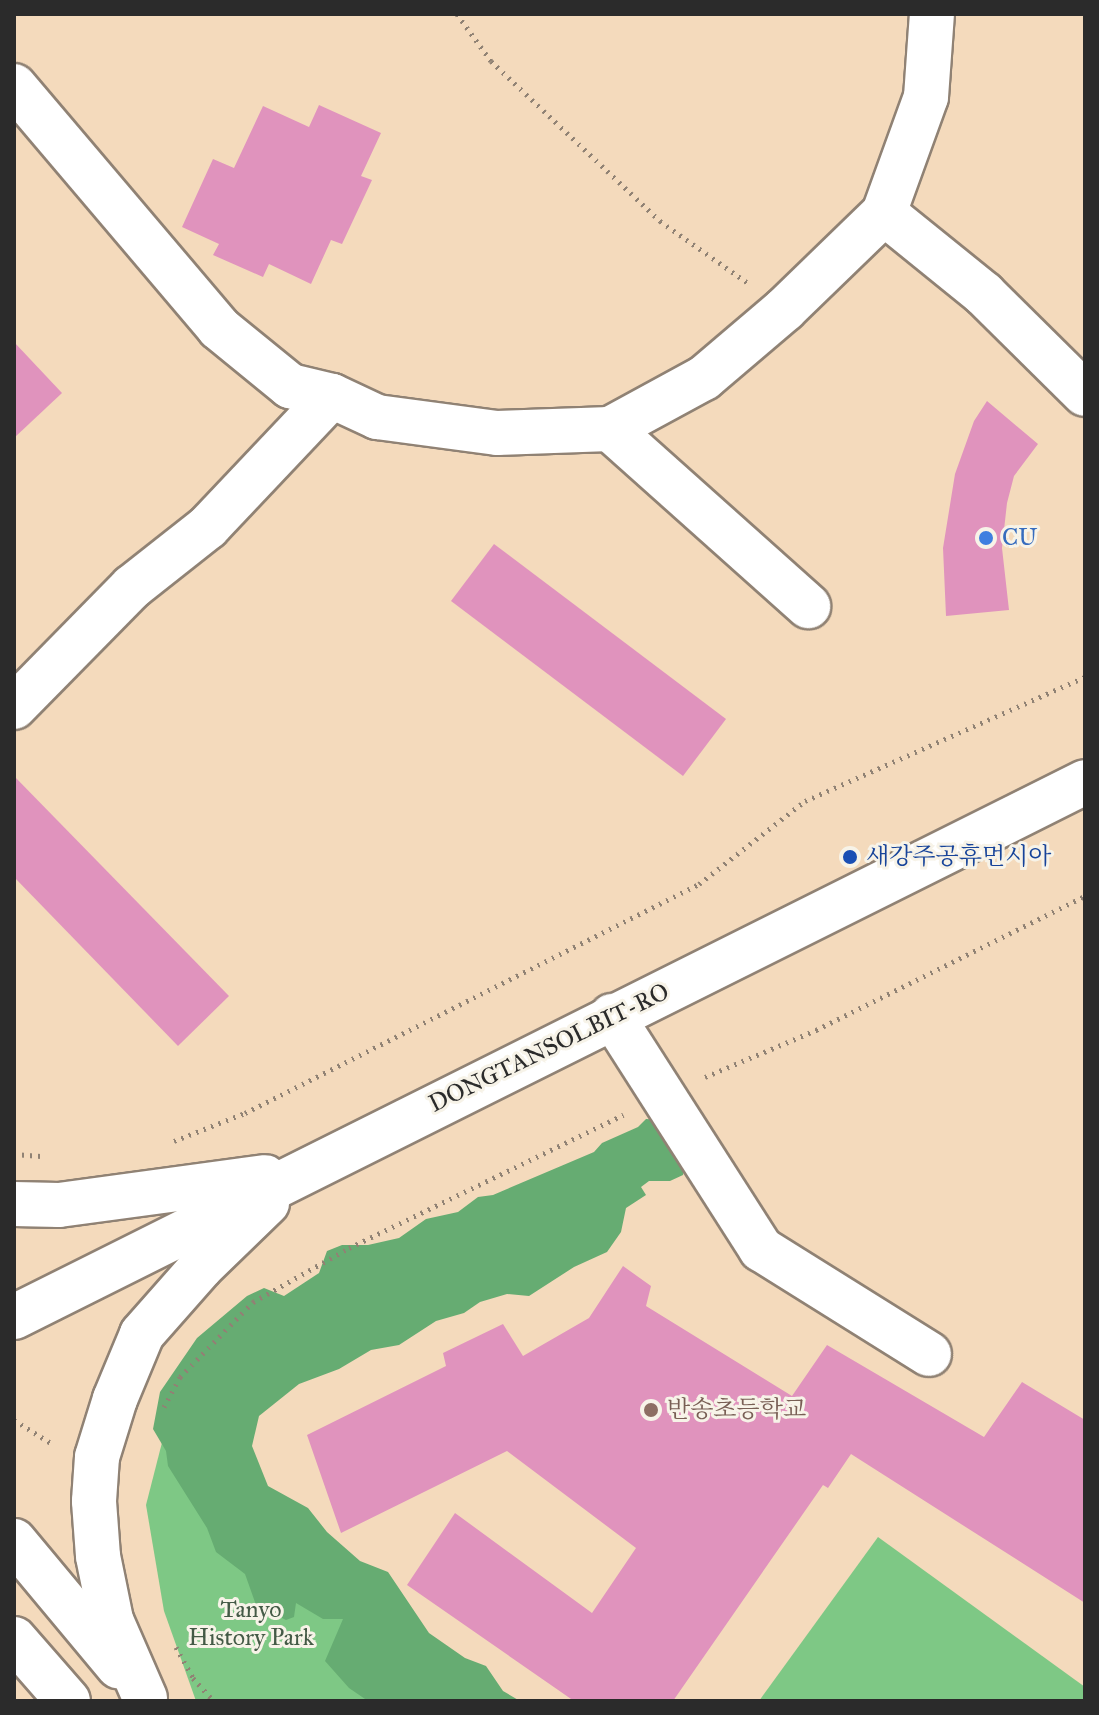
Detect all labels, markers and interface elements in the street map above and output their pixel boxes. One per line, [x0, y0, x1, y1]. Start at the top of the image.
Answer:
place label: CU [1002, 524, 1037, 552]
marker: CU [977, 529, 995, 547]
place label: 새강주공휴먼시아 [866, 843, 1051, 871]
marker: 새강주공휴먼시아 [841, 848, 859, 866]
street label: DONGTANSOLBIT-RO [424, 977, 674, 1119]
place label: 반송초등학교 [667, 1396, 806, 1424]
marker: 반송초등학교 [642, 1401, 660, 1419]
park label: Tanyo History Park [188, 1596, 314, 1652]

